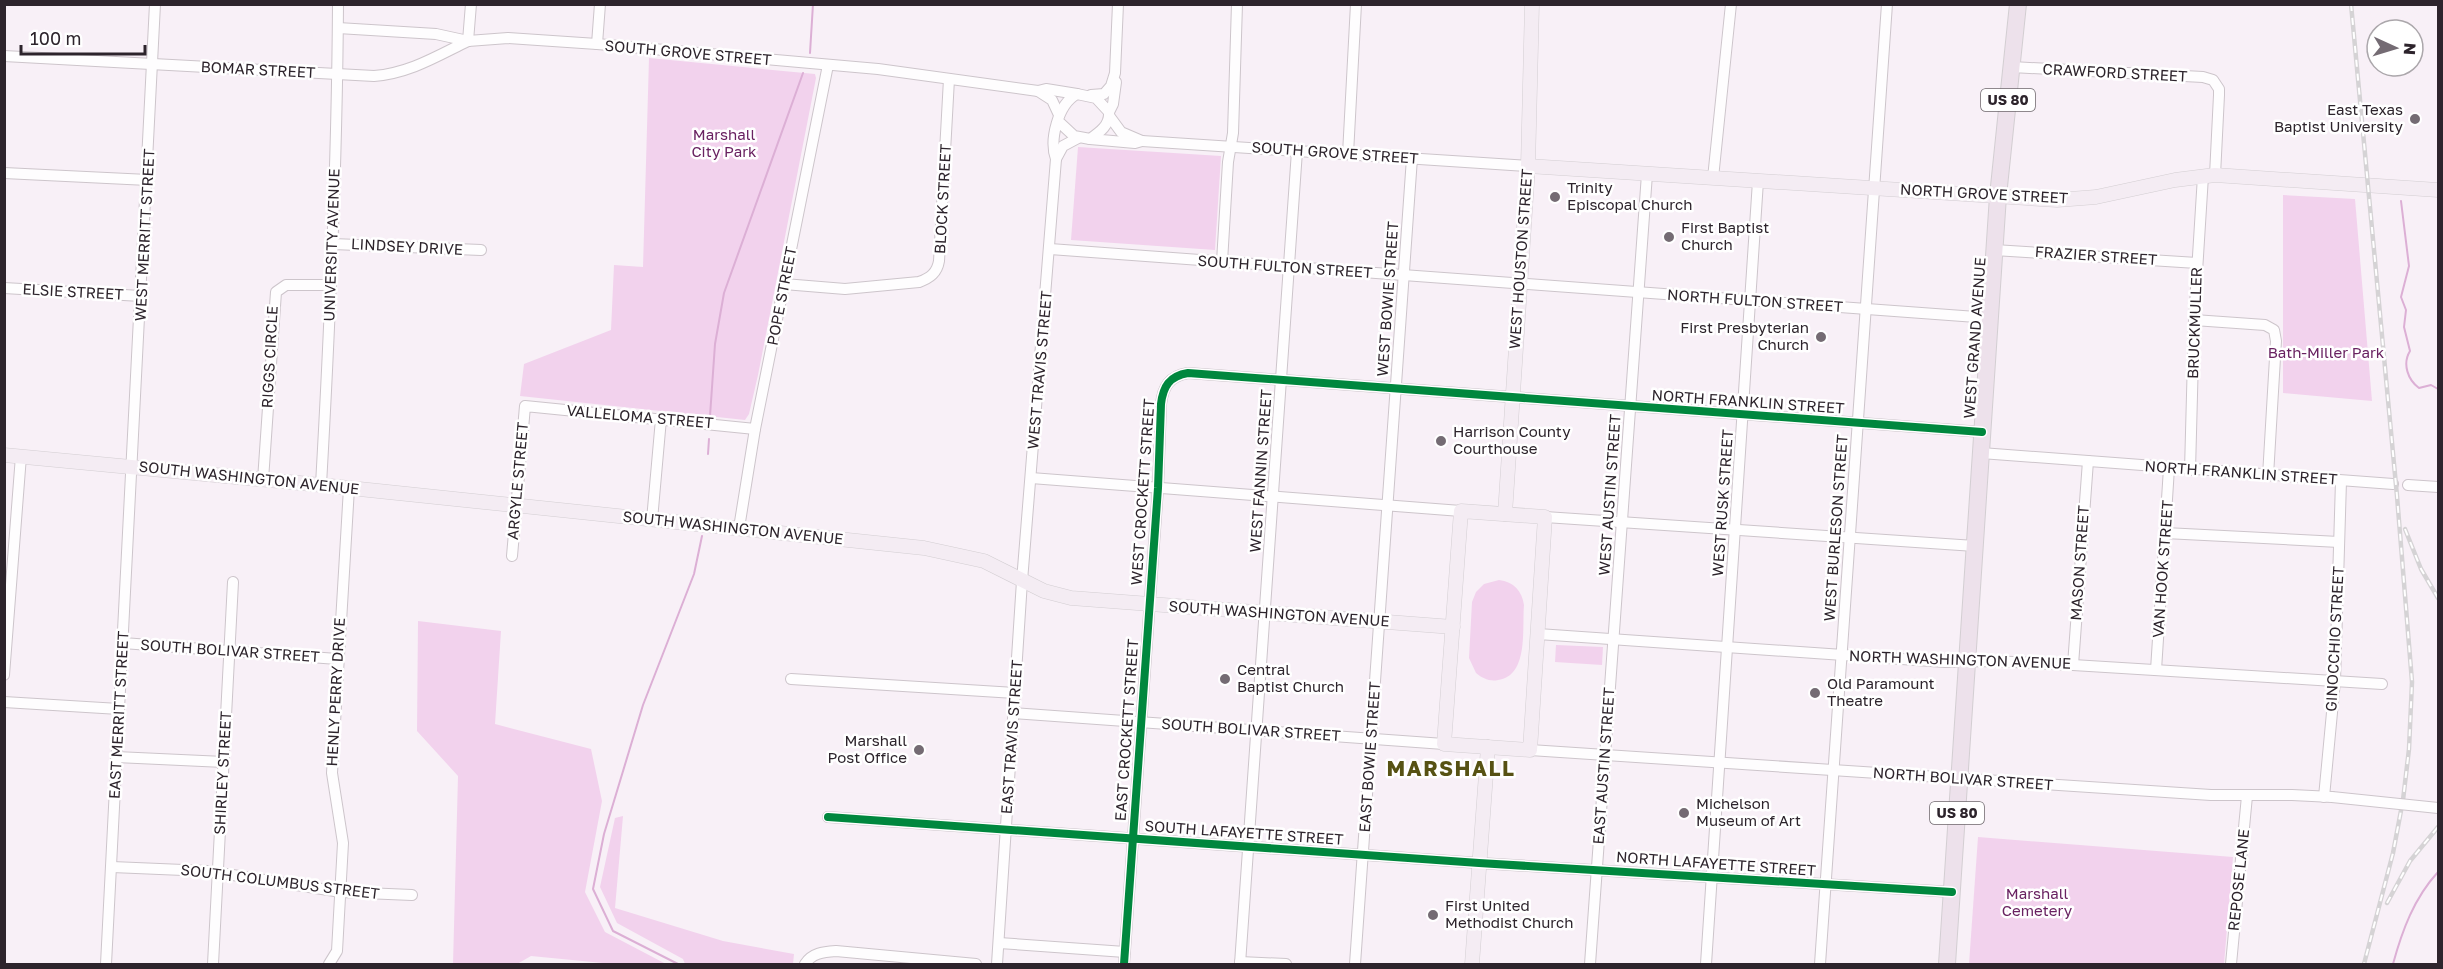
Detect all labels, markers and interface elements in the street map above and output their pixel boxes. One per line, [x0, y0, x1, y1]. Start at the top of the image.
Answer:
scale bar [21, 18, 146, 56]
north arrow [2365, 18, 2425, 78]
text: 100 m [30, 27, 81, 49]
street label: SOUTH GROVE STREET [604, 36, 772, 68]
text: N [2400, 42, 2420, 56]
street label: BOMAR STREET [200, 57, 316, 81]
street label: CRAWFORD STREET [2042, 59, 2188, 85]
road number: US 80 [1981, 89, 2035, 111]
place label: East Texas Baptist University [2274, 100, 2404, 135]
marker: East Texas Baptist University [2408, 112, 2422, 126]
park label: Marshall City Park [691, 125, 757, 160]
street label: SOUTH GROVE STREET [1251, 137, 1419, 167]
street label: BLOCK STREET [930, 143, 954, 254]
street label: WEST MERRITT STREET [130, 148, 158, 322]
street label: UNIVERSITY AVENUE [319, 168, 343, 322]
street label: WEST HOUSTON STREET [1505, 168, 1535, 350]
place label: Trinity Episcopal Church [1567, 178, 1692, 213]
street label: NORTH GROVE STREET [1900, 180, 2069, 206]
marker: Trinity Episcopal Church [1548, 190, 1562, 204]
place label: First Baptist Church [1681, 218, 1769, 253]
street label: WEST BOWIE STREET [1373, 221, 1401, 377]
marker: First Baptist Church [1662, 230, 1676, 244]
street label: LINDSEY DRIVE [351, 234, 463, 258]
street label: FRAZIER STREET [2034, 242, 2158, 268]
street label: POPE STREET [763, 245, 799, 347]
street label: SOUTH FULTON STREET [1197, 251, 1373, 281]
street label: WEST GRAND AVENUE [1959, 257, 1989, 419]
street label: BRUCKMULLER [2183, 267, 2205, 379]
street label: ELSIE STREET [22, 279, 124, 303]
street label: NORTH FULTON STREET [1667, 285, 1844, 315]
street label: WEST TRAVIS STREET [1023, 290, 1055, 450]
street label: RIGGS CIRCLE [257, 305, 281, 409]
place label: First Presbyterian Church [1680, 318, 1809, 353]
marker: First Presbyterian Church [1814, 330, 1828, 344]
park label: Bath-Miller Park [2268, 343, 2385, 361]
street label: NORTH FRANKLIN STREET [1651, 385, 1845, 417]
street label: WEST FANNIN STREET [1245, 389, 1275, 553]
street label: WEST CROCKETT STREET [1126, 398, 1158, 586]
street label: VALLELOMA STREET [566, 401, 714, 431]
street label: WEST AUSTIN STREET [1594, 414, 1624, 576]
street label: ARGYLE STREET [503, 421, 531, 541]
place label: Harrison County Courthouse [1453, 422, 1571, 457]
street label: WEST RUSK STREET [1708, 429, 1736, 577]
marker: Harrison County Courthouse [1434, 434, 1448, 448]
street label: WEST BURLESON STREET [1819, 434, 1851, 622]
street label: SOUTH WASHINGTON AVENUE [138, 456, 360, 498]
street label: NORTH FRANKLIN STREET [2144, 456, 2338, 488]
street label: VAN HOOK STREET [2148, 499, 2176, 639]
street label: MASON STREET [2066, 505, 2092, 621]
street label: SOUTH WASHINGTON AVENUE [622, 506, 844, 548]
street label: GINOCCHIO STREET [2321, 566, 2347, 712]
street label: SOUTH WASHINGTON AVENUE [1168, 596, 1390, 630]
street label: HENLY PERRY DRIVE [322, 617, 348, 767]
street label: EAST MERRITT STREET [105, 630, 131, 799]
street label: SOUTH BOLIVAR STREET [140, 635, 320, 665]
street label: EAST CROCKETT STREET [1111, 638, 1141, 822]
street label: NORTH WASHINGTON AVENUE [1849, 646, 2071, 672]
street label: EAST TRAVIS STREET [997, 659, 1025, 815]
place label: Central Baptist Church [1237, 660, 1344, 695]
marker: Central Baptist Church [1218, 672, 1232, 686]
place label: Old Paramount Theatre [1827, 674, 1934, 709]
street label: EAST BOWIE STREET [1355, 681, 1383, 833]
marker: Old Paramount Theatre [1808, 686, 1822, 700]
street label: EAST AUSTIN STREET [1589, 687, 1617, 845]
street label: SHIRLEY STREET [210, 711, 234, 835]
street label: SOUTH BOLIVAR STREET [1161, 714, 1341, 744]
place label: Marshall Post Office [828, 731, 907, 766]
marker: Marshall Post Office [912, 743, 926, 757]
district label: MARSHALL [1387, 755, 1515, 781]
street label: NORTH BOLIVAR STREET [1872, 763, 2054, 793]
place label: Michelson Museum of Art [1696, 794, 1801, 829]
road number: US 80 [1930, 802, 1984, 824]
marker: Michelson Museum of Art [1677, 806, 1691, 820]
street label: SOUTH LAFAYETTE STREET [1144, 816, 1344, 848]
street label: REPOSE LANE [2224, 828, 2252, 932]
street label: NORTH LAFAYETTE STREET [1616, 847, 1817, 879]
street label: SOUTH COLUMBUS STREET [180, 860, 381, 902]
park label: Marshall Cemetery [2002, 884, 2073, 919]
place label: First United Methodist Church [1445, 896, 1573, 931]
marker: First United Methodist Church [1426, 908, 1440, 922]

